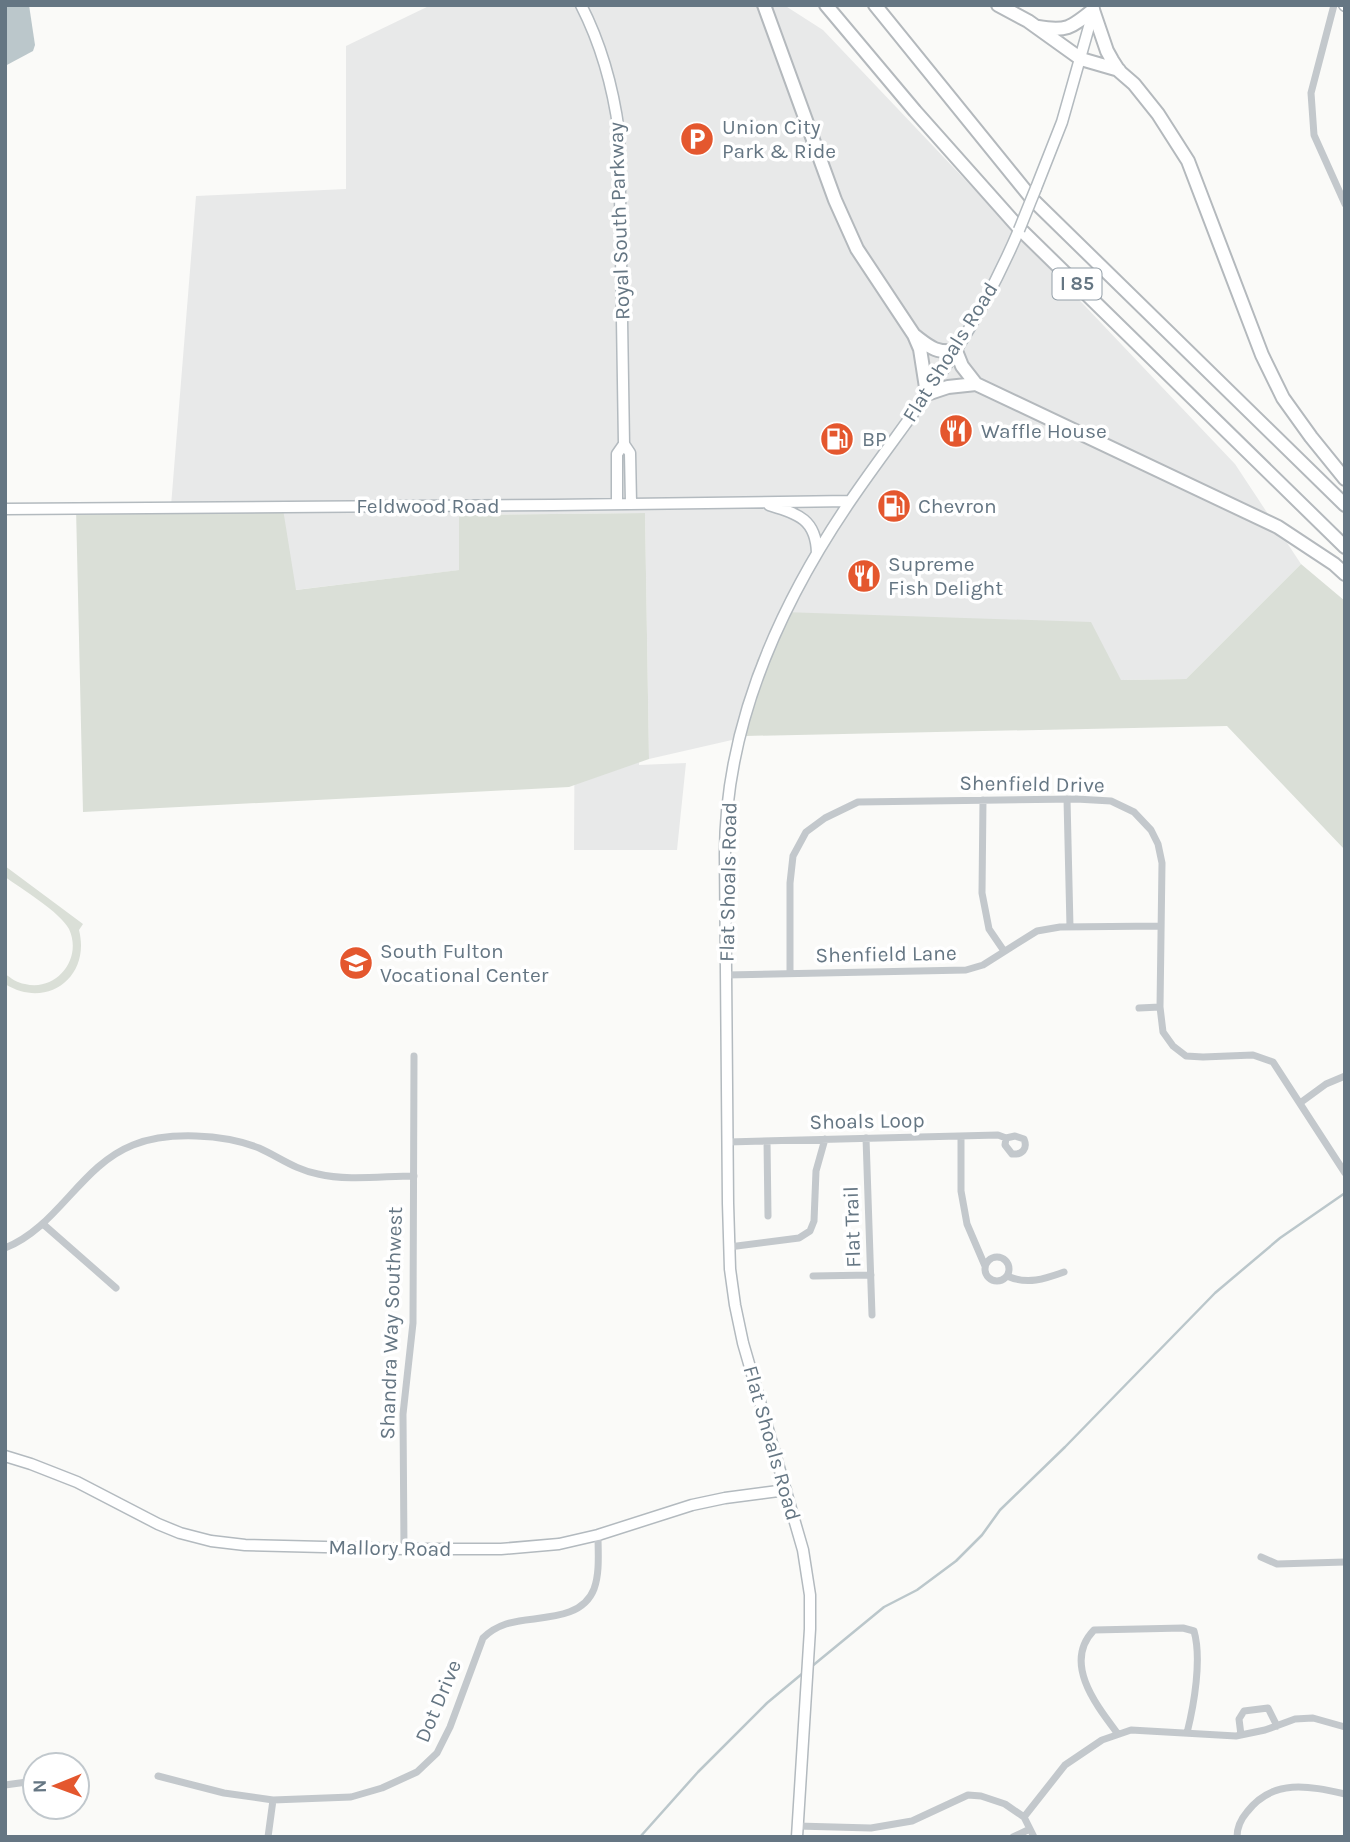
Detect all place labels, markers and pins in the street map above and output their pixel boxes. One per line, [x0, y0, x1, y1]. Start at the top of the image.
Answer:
place label: Union City Park & Ride [722, 115, 836, 163]
parking icon: Union City Park & Ride [678, 120, 716, 158]
restaurant icon: Waffle House [937, 412, 975, 450]
place label: Waffle House [981, 419, 1107, 443]
fuel station icon: BP [818, 420, 856, 458]
place label: BP [862, 427, 887, 451]
fuel station icon: Chevron [875, 487, 913, 525]
place label: Chevron [918, 494, 997, 518]
place label: Supreme Fish Delight [888, 552, 1003, 600]
restaurant icon: Supreme Fish Delight [845, 557, 883, 595]
place label: South Fulton Vocational Center [380, 939, 549, 987]
school or university icon: South Fulton Vocational Center [337, 944, 375, 982]

